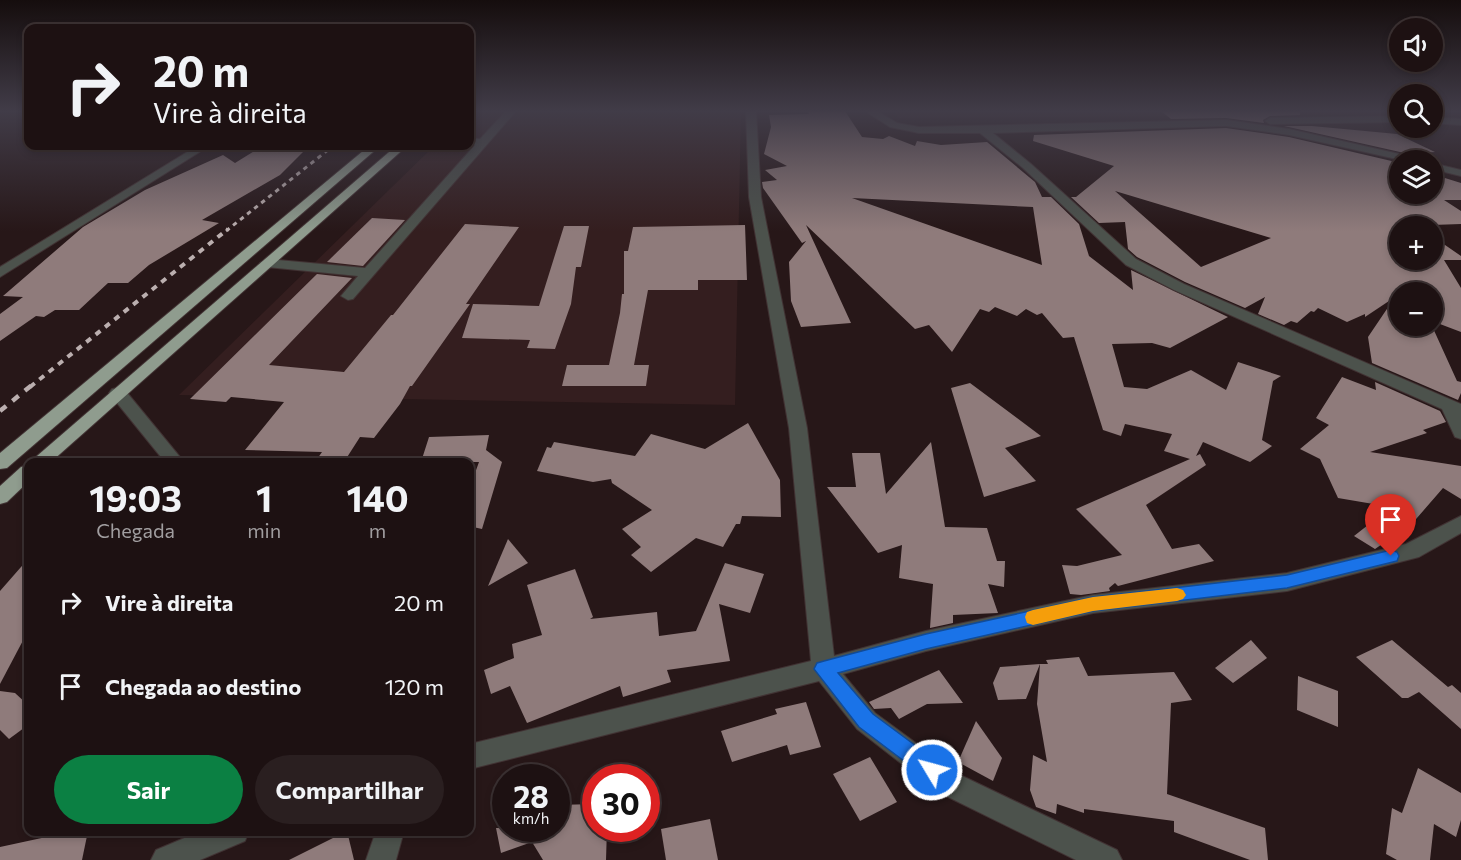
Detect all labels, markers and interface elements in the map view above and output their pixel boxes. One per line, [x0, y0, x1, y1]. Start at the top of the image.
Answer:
map controls [1389, 18, 1443, 336]
button: sound [1389, 18, 1443, 72]
text: 20 m [153, 44, 249, 96]
icon: right [54, 48, 132, 126]
button: search [1389, 84, 1443, 138]
text: Vire à direita [153, 96, 307, 129]
button: layers [1389, 150, 1443, 204]
button: + [1389, 216, 1443, 270]
button: − [1389, 282, 1443, 336]
text: 19:03 [89, 475, 182, 519]
text: 1 [256, 475, 272, 519]
text: 140 [346, 475, 409, 519]
pin [1365, 494, 1416, 556]
icon: arrive [1374, 503, 1407, 536]
text: Chegada [96, 518, 175, 542]
text: min [247, 518, 281, 542]
text: m [369, 518, 386, 542]
icon: right [54, 586, 87, 619]
text: Vire à direita [105, 589, 233, 616]
text: 20 m [394, 589, 444, 616]
icon: arrive [54, 670, 87, 703]
text: Chegada ao destino [105, 673, 301, 700]
text: 120 m [385, 673, 444, 700]
position arrow [900, 738, 964, 802]
button: Sair [54, 755, 243, 824]
button: Compartilhar [255, 755, 444, 824]
speed limit sign: 30 [582, 764, 660, 842]
text: 28 [513, 777, 549, 814]
text: km/h [513, 809, 549, 827]

